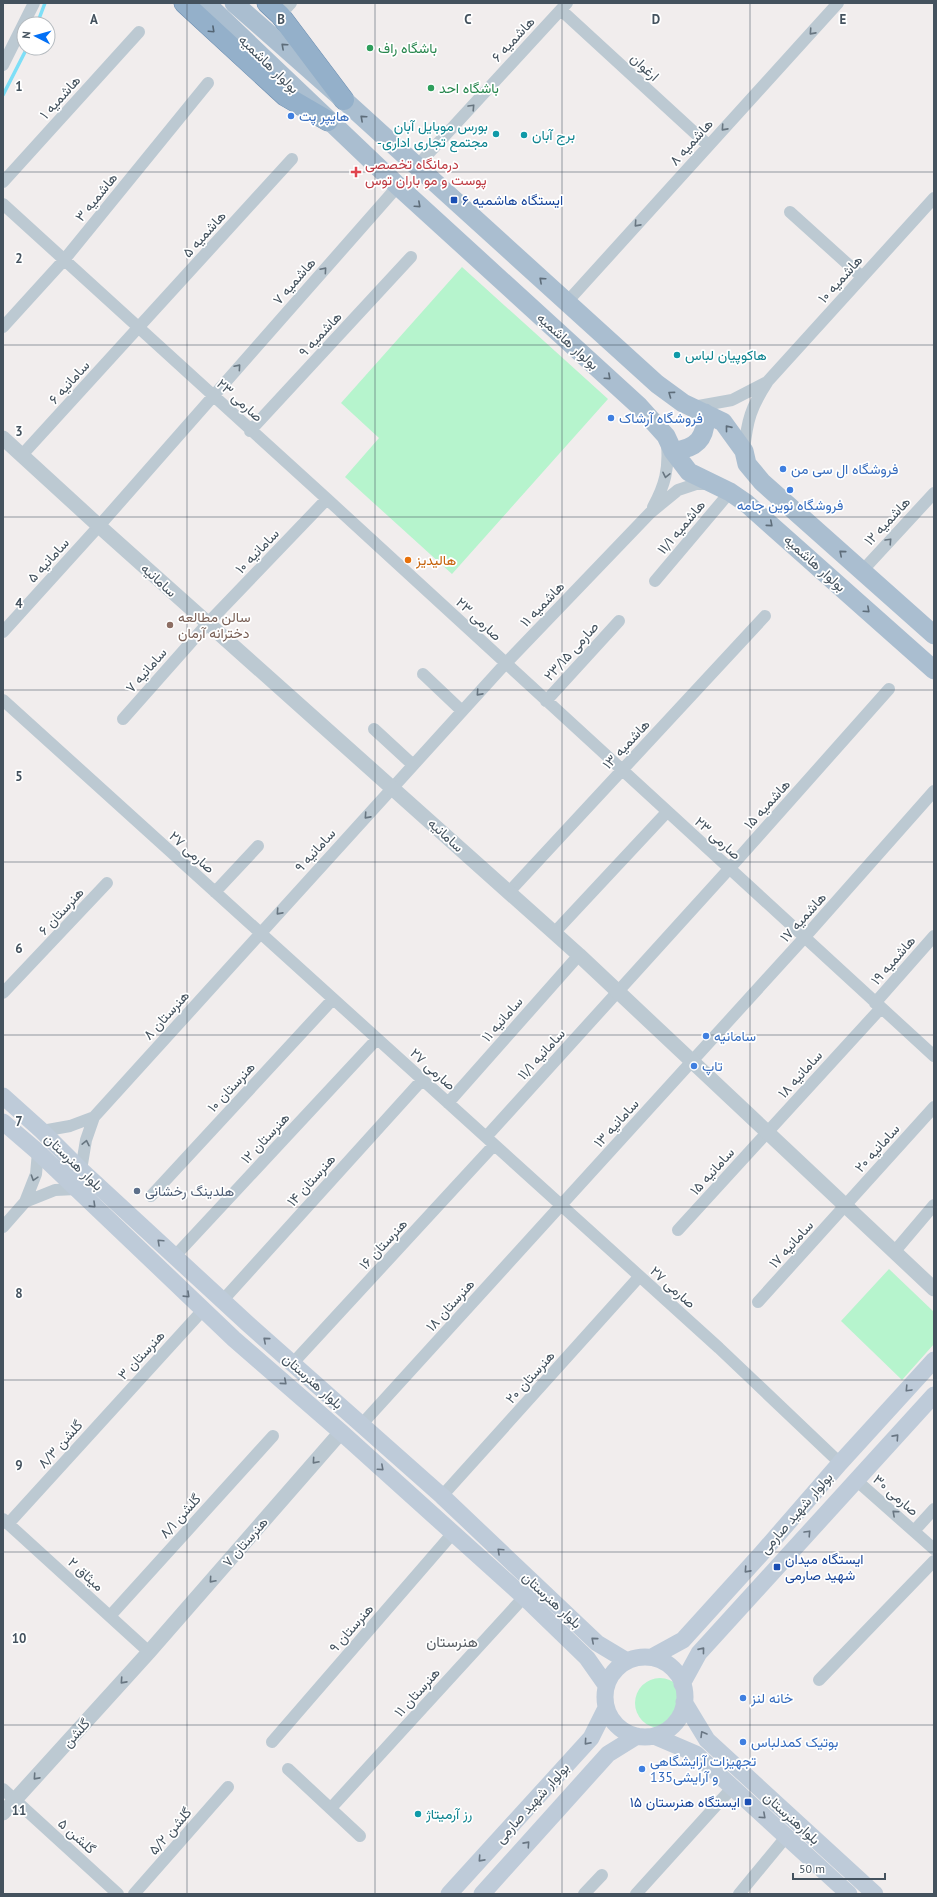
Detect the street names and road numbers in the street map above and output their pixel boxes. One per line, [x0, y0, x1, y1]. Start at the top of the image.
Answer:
street label: هاشمیه ۶ [488, 12, 539, 65]
street label: بولوار هاشمیه [235, 31, 303, 97]
street label: ارغوان [627, 49, 663, 85]
street label: هاشمیه ۱ [36, 71, 84, 123]
street label: هاشمیه ۸ [665, 115, 717, 169]
street label: هاشمیه ۳ [71, 169, 121, 225]
street label: هاشمیه ۵ [178, 207, 230, 261]
street label: هاشمیه ۱۰ [814, 251, 866, 307]
street label: هاشمیه ۷ [269, 253, 320, 308]
street label: هاشمیه ۹ [295, 307, 346, 360]
street label: بولوار هاشمیه [533, 308, 603, 374]
street label: سامانیه ۶ [45, 356, 93, 408]
street label: صارمی ۲۳ [213, 375, 267, 426]
street label: هاشمیه ۱۲ [860, 493, 914, 549]
street label: هاشمیه ۱۱/۱ [653, 496, 709, 558]
street label: سامانیه ۱۰ [231, 525, 283, 577]
street label: بولوار هاشمیه [780, 530, 850, 596]
street label: سامانیه ۵ [23, 534, 73, 586]
street label: سامانیه [137, 559, 181, 601]
street label: هاشمیه ۱۱ [516, 577, 568, 631]
street label: صارمی ۲۳ [452, 593, 506, 645]
street label: صارمی ۲۳/۱۵ [540, 617, 602, 684]
street label: سامانیه ۷ [121, 644, 171, 696]
street label: هاشمیه ۱۳ [598, 715, 654, 773]
street label: هاشمیه ۱۵ [740, 775, 794, 833]
street label: صارمی ۲۳ [691, 813, 745, 864]
street label: سامانیه [424, 814, 468, 856]
street label: سامانیه ۹ [291, 824, 339, 876]
street label: صارمی ۲۷ [165, 827, 219, 877]
street label: هنرستان ۶ [34, 883, 88, 939]
street label: هاشمیه ۱۷ [776, 888, 830, 946]
street label: هاشمیه ۱۹ [867, 932, 919, 988]
street label: هنرستان ۸ [139, 986, 193, 1043]
street label: سامانیه ۱۱ [477, 993, 527, 1045]
street label: سامانیه ۱۱/۱ [513, 1025, 569, 1083]
street label: صارمی ۲۷ [406, 1044, 460, 1094]
street label: سامانیه ۱۸ [774, 1046, 826, 1102]
street label: هنرستان ۱۰ [203, 1058, 259, 1116]
street label: سامانیه ۱۳ [590, 1095, 642, 1151]
street label: هنرستان ۱۲ [237, 1108, 293, 1167]
street label: سامانیه ۲۰ [851, 1120, 903, 1176]
street label: بلوار هنرستان [41, 1130, 107, 1194]
street label: سامانیه ۱۵ [686, 1143, 738, 1199]
street label: هنرستان ۱۴ [283, 1150, 339, 1210]
street label: هنرستان ۱۶ [355, 1215, 411, 1273]
street label: سامانیه ۱۷ [765, 1216, 817, 1272]
street label: صارمی ۲۷ [646, 1262, 700, 1312]
street label: هنرستان ۱۸ [422, 1275, 478, 1335]
street label: هنرستان ۳ [114, 1326, 169, 1384]
street label: هنرستان ۲۰ [501, 1347, 559, 1407]
street label: بلوار هنرستان [279, 1349, 347, 1413]
street label: گلشن ۸/۳ [34, 1416, 86, 1472]
street label: بولوار شهید صارمی [756, 1468, 836, 1558]
street label: صارمی ۳۰ [869, 1470, 923, 1520]
street label: گلشن ۸/۱ [155, 1490, 205, 1542]
street label: هنرستان ۷ [218, 1513, 272, 1571]
street label: میثاق ۲ [64, 1553, 108, 1595]
street label: بلوار هنرستان [518, 1568, 586, 1632]
street label: هنرستان ۹ [325, 1600, 377, 1656]
street label: هنرستان ۱۱ [390, 1663, 444, 1720]
street label: گلشن [58, 1715, 94, 1751]
street label: بولوار شهید صارمی [491, 1759, 573, 1847]
street label: بلوارهنرستان [760, 1788, 824, 1848]
street label: گلشن ۵/۲ [145, 1804, 195, 1858]
street label: گلشن ۵ [54, 1814, 100, 1858]

